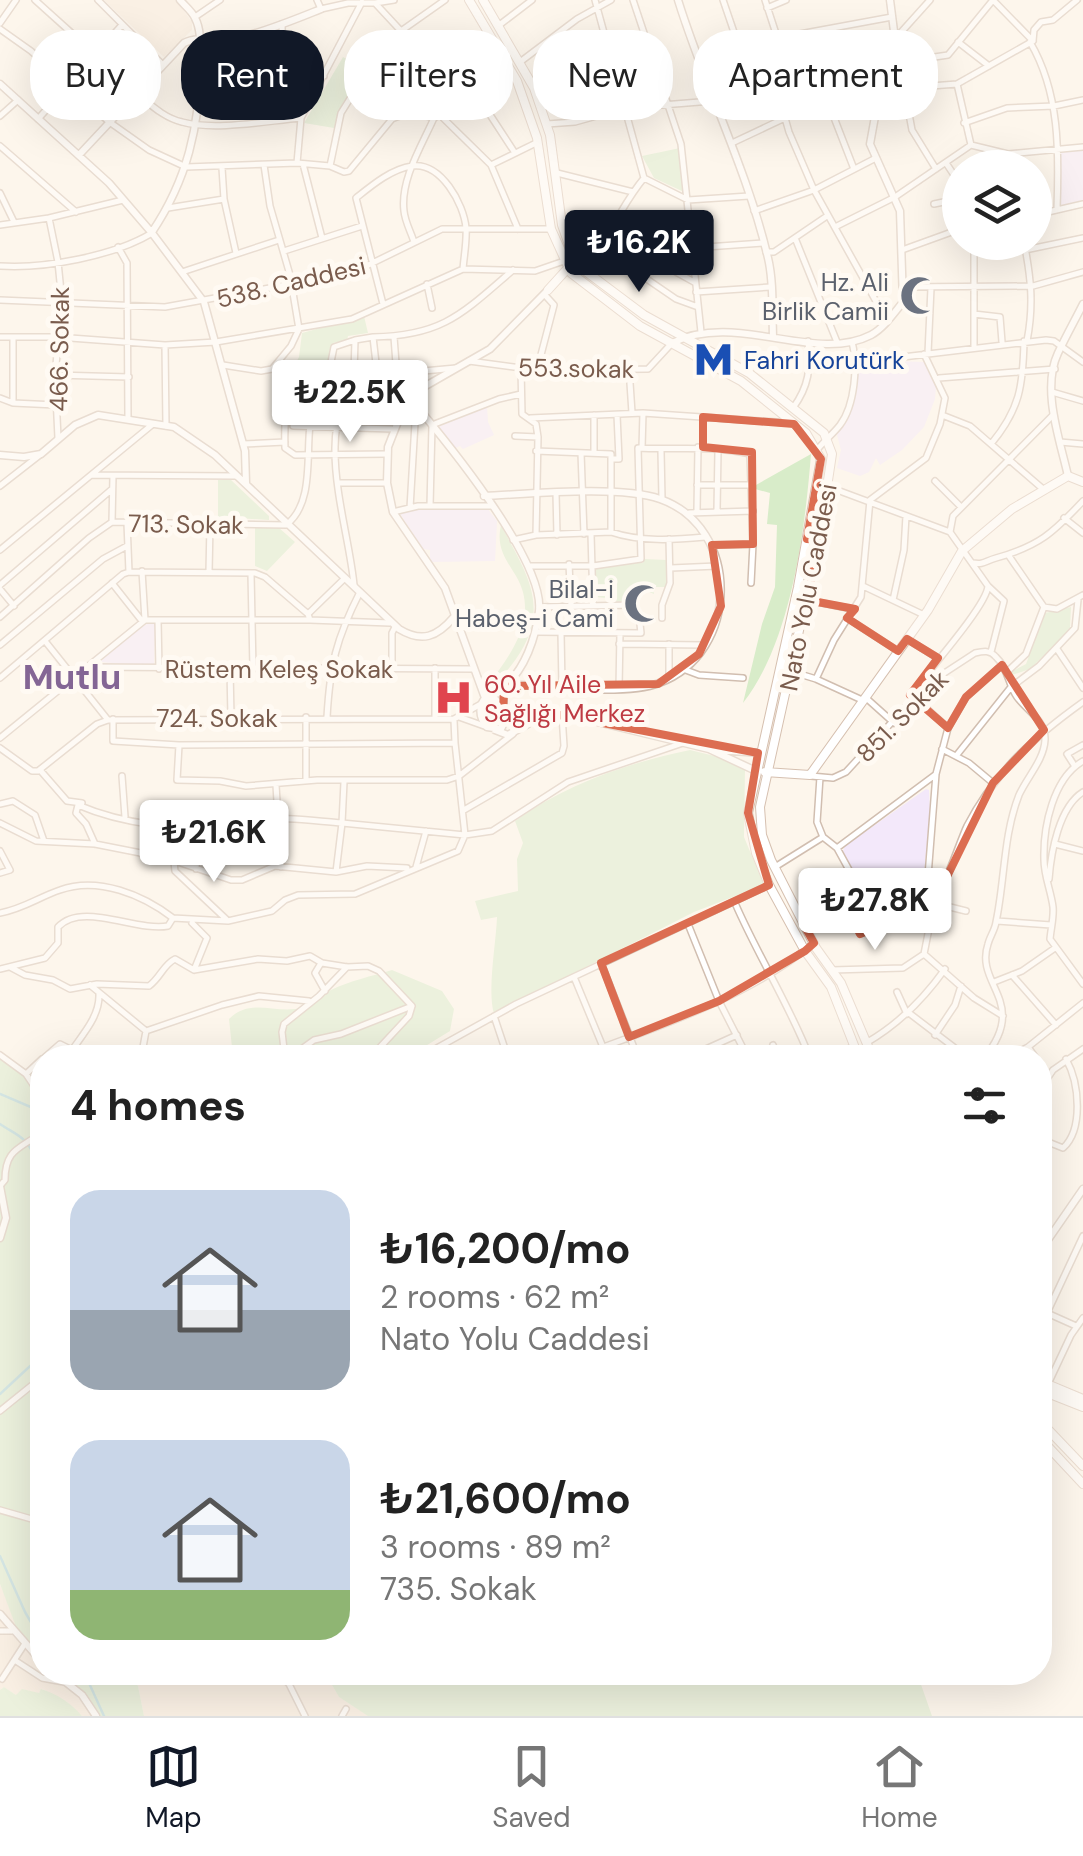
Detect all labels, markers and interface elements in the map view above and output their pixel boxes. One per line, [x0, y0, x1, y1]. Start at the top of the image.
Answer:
chip: Buy [30, 30, 161, 120]
chip: Rent [181, 30, 324, 120]
chip: Filters [344, 30, 513, 120]
chip: New [533, 30, 673, 120]
chip: Apartment [693, 30, 938, 120]
map controls [942, 150, 1052, 260]
button: layers [942, 150, 1052, 260]
pin: ₺16.2K [558, 210, 720, 295]
text: ₺16.2K [587, 221, 691, 263]
street label: 538. Caddesi [213, 249, 369, 316]
place label: Hz. Ali Birlik Camii [762, 266, 889, 328]
mosque icon: Hz. Ali Birlik Camii [898, 275, 940, 317]
street label: 466. Sokak [42, 286, 77, 412]
metro station icon: Fahri Korutürk [693, 339, 735, 381]
place label: Fahri Korutürk [744, 344, 905, 377]
street label: 553.sokak [518, 351, 635, 386]
pin: ₺22.5K [269, 360, 431, 445]
text: ₺22.5K [294, 371, 406, 413]
street label: Nato Yolu Caddesi [772, 480, 845, 694]
street label: 713. Sokak [128, 507, 244, 542]
place label: Bilal-i Habeş-i Cami [455, 573, 614, 635]
mosque icon: Bilal-i Habeş-i Cami [623, 582, 665, 624]
street label: Rüstem Keleş Sokak [165, 653, 394, 686]
district label: Mutlu [23, 654, 121, 700]
street label: 851. Sokak [849, 663, 956, 770]
place label: 60. Yıl Aile Sağlığı Merkez [484, 668, 645, 730]
hospital icon: 60. Yıl Aile Sağlığı Merkez [433, 677, 475, 719]
street label: 724. Sokak [156, 702, 278, 735]
pin: ₺21.6K [133, 800, 295, 885]
text: ₺21.6K [162, 811, 266, 853]
pin: ₺27.8K [794, 868, 956, 953]
text: ₺27.8K [820, 879, 930, 921]
text: 4 homes [70, 1078, 246, 1133]
icon: filters [957, 1078, 1012, 1133]
text: ₺16,200/mo [380, 1221, 631, 1276]
icon: home [150, 1230, 270, 1350]
text: 2 rooms · 62 m² [380, 1276, 609, 1318]
text: Nato Yolu Caddesi [380, 1318, 650, 1360]
text: ₺21,600/mo [380, 1471, 631, 1526]
icon: home [150, 1480, 270, 1600]
text: 3 rooms · 89 m² [380, 1526, 611, 1568]
text: 735. Sokak [380, 1568, 537, 1610]
tab: Map [145, 1739, 202, 1836]
tab: Saved [492, 1739, 571, 1836]
tab: Home [861, 1739, 938, 1836]

